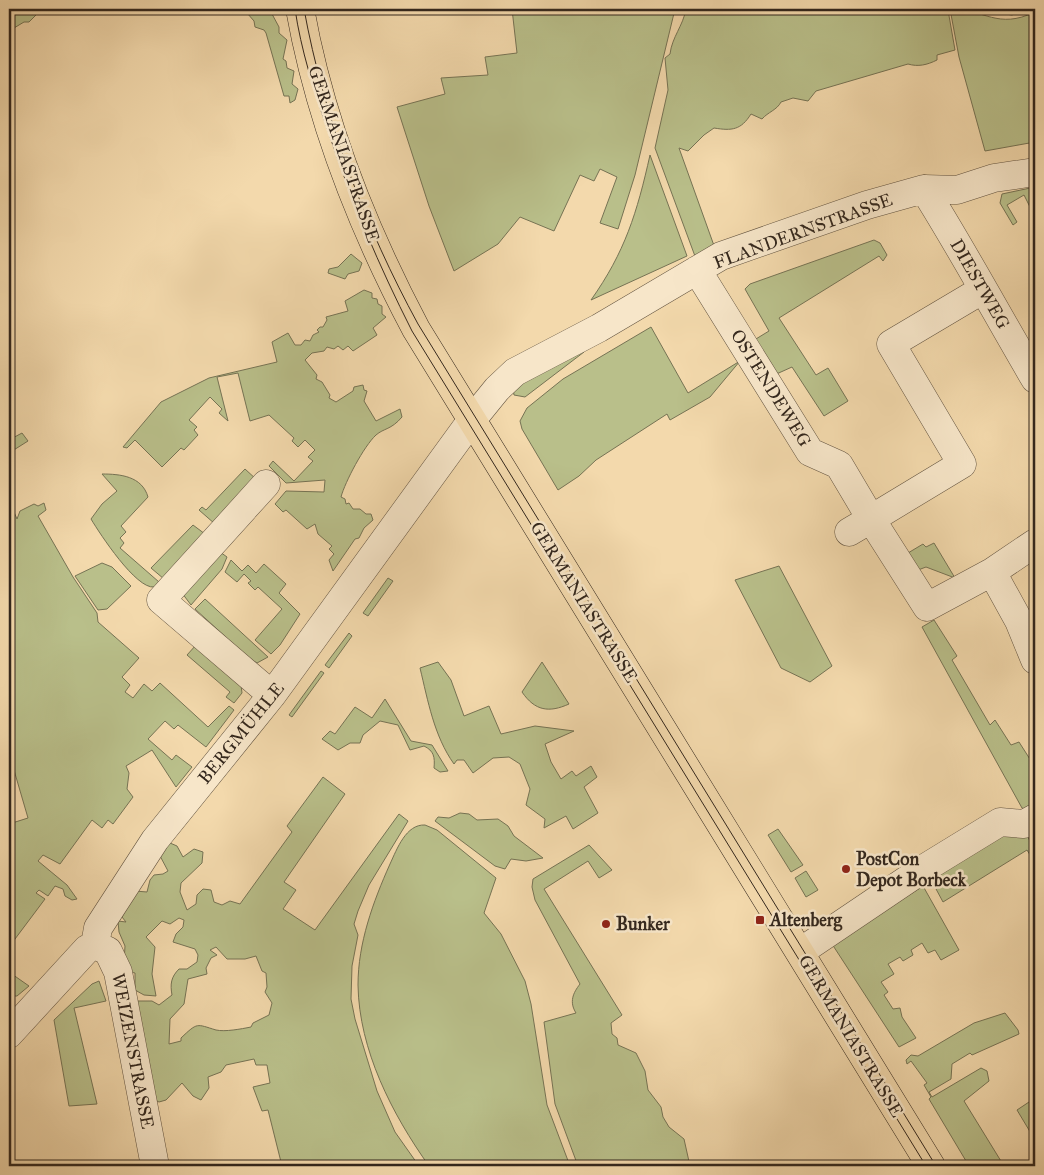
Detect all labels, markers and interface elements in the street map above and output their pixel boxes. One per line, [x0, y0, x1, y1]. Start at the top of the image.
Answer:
street label: GERMANIASTRASSE [303, 63, 385, 245]
street label: FLANDERNSTRASSE [711, 188, 896, 274]
street label: DIESTWEG [945, 235, 1015, 333]
street label: OSTENDEWEG [726, 325, 816, 451]
street label: GERMANIASTRASSE [526, 517, 643, 687]
street label: BERGMÜHLE [192, 677, 289, 788]
place label: PostCon Depot Borbeck [856, 848, 967, 892]
marker: PostCon Depot Borbeck [840, 863, 852, 875]
place label: Altenberg [769, 909, 842, 932]
place label: Bunker [616, 913, 671, 935]
marker: Altenberg [754, 914, 766, 926]
marker: Bunker [600, 918, 612, 930]
street label: GERMANIASTRASSE [794, 951, 908, 1121]
street label: WEIZENSTRASSE [107, 971, 159, 1131]

